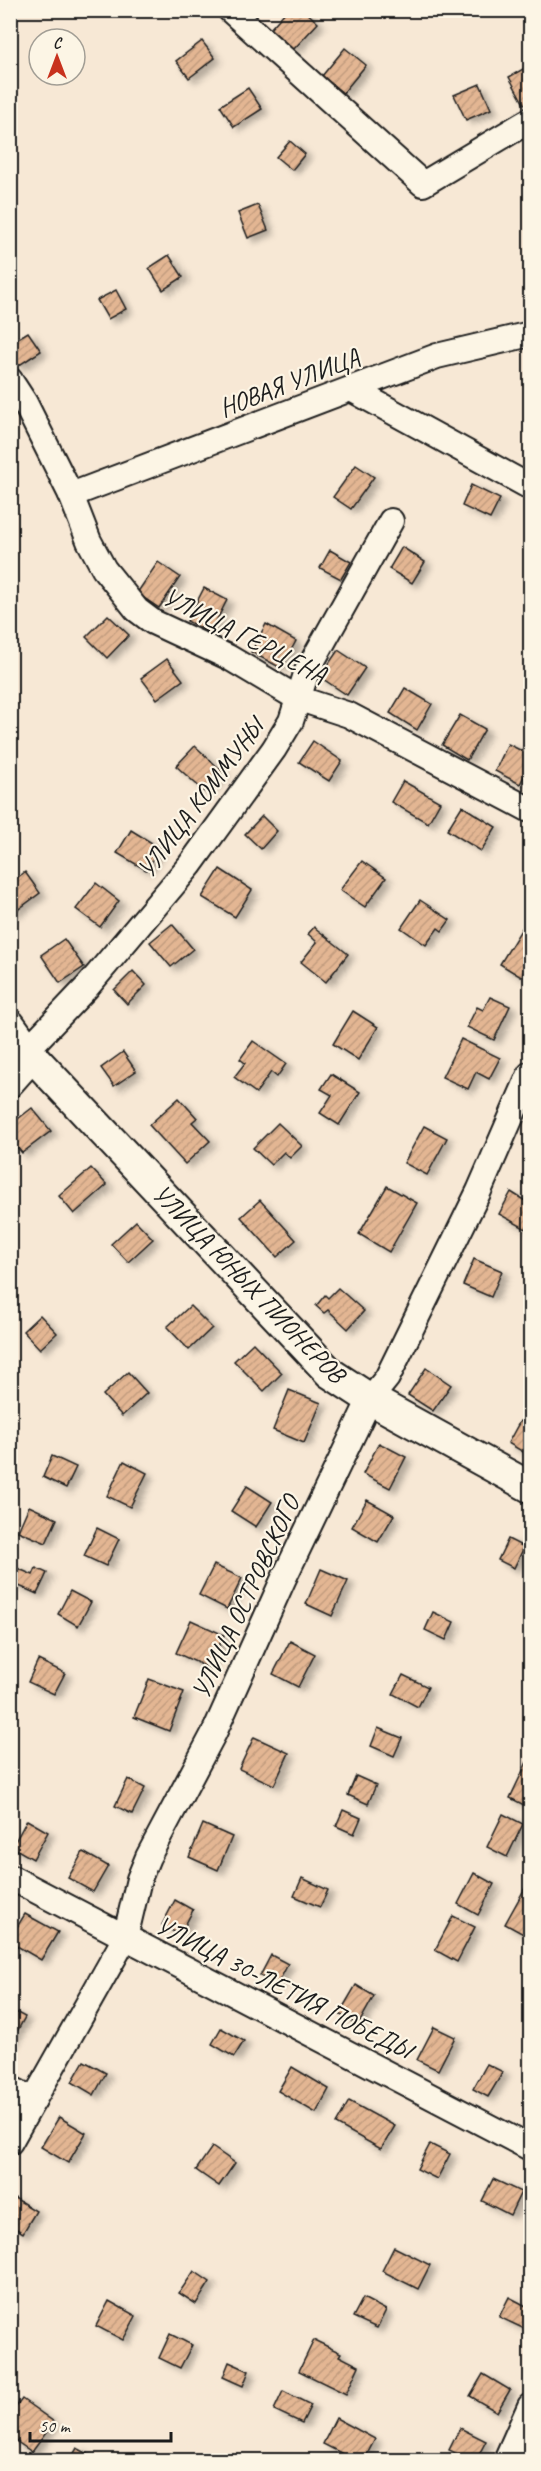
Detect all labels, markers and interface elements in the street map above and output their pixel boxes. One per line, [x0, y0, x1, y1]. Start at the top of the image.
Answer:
north arrow [27, 27, 87, 87]
text: С [53, 33, 63, 53]
street label: НОВАЯ УЛИЦА [214, 340, 365, 424]
street label: УЛИЦА ГЕРЦЕНА [157, 580, 333, 691]
street label: УЛИЦА КОММУНЫ [130, 708, 274, 884]
street label: УЛИЦА ЮНЫХ ПИОНЕРОВ [145, 1177, 354, 1391]
street label: УЛИЦА ОСТРОВСКОГО [184, 1488, 308, 1704]
street label: УЛИЦА 30-ЛЕТИЯ ПОБЕДЫ [150, 1908, 422, 2069]
scale bar [30, 2405, 171, 2443]
text: 50 m [39, 2415, 72, 2437]

